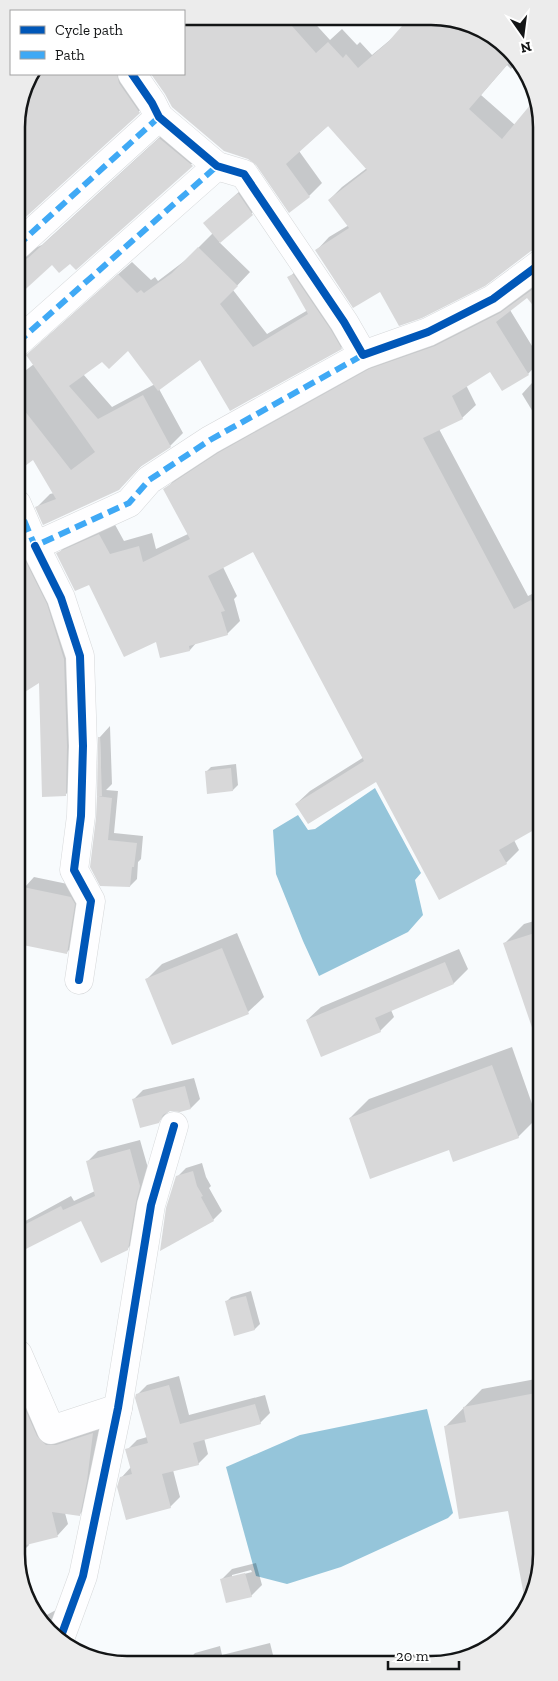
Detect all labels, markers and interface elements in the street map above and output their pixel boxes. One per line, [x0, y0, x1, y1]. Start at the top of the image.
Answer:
legend [10, 10, 185, 75]
north arrow [498, 10, 548, 60]
text: Cycle path [55, 21, 124, 39]
text: N [518, 38, 533, 57]
text: Path [55, 46, 85, 64]
scale bar [388, 1638, 459, 1670]
text: 20 m [396, 1647, 429, 1665]

